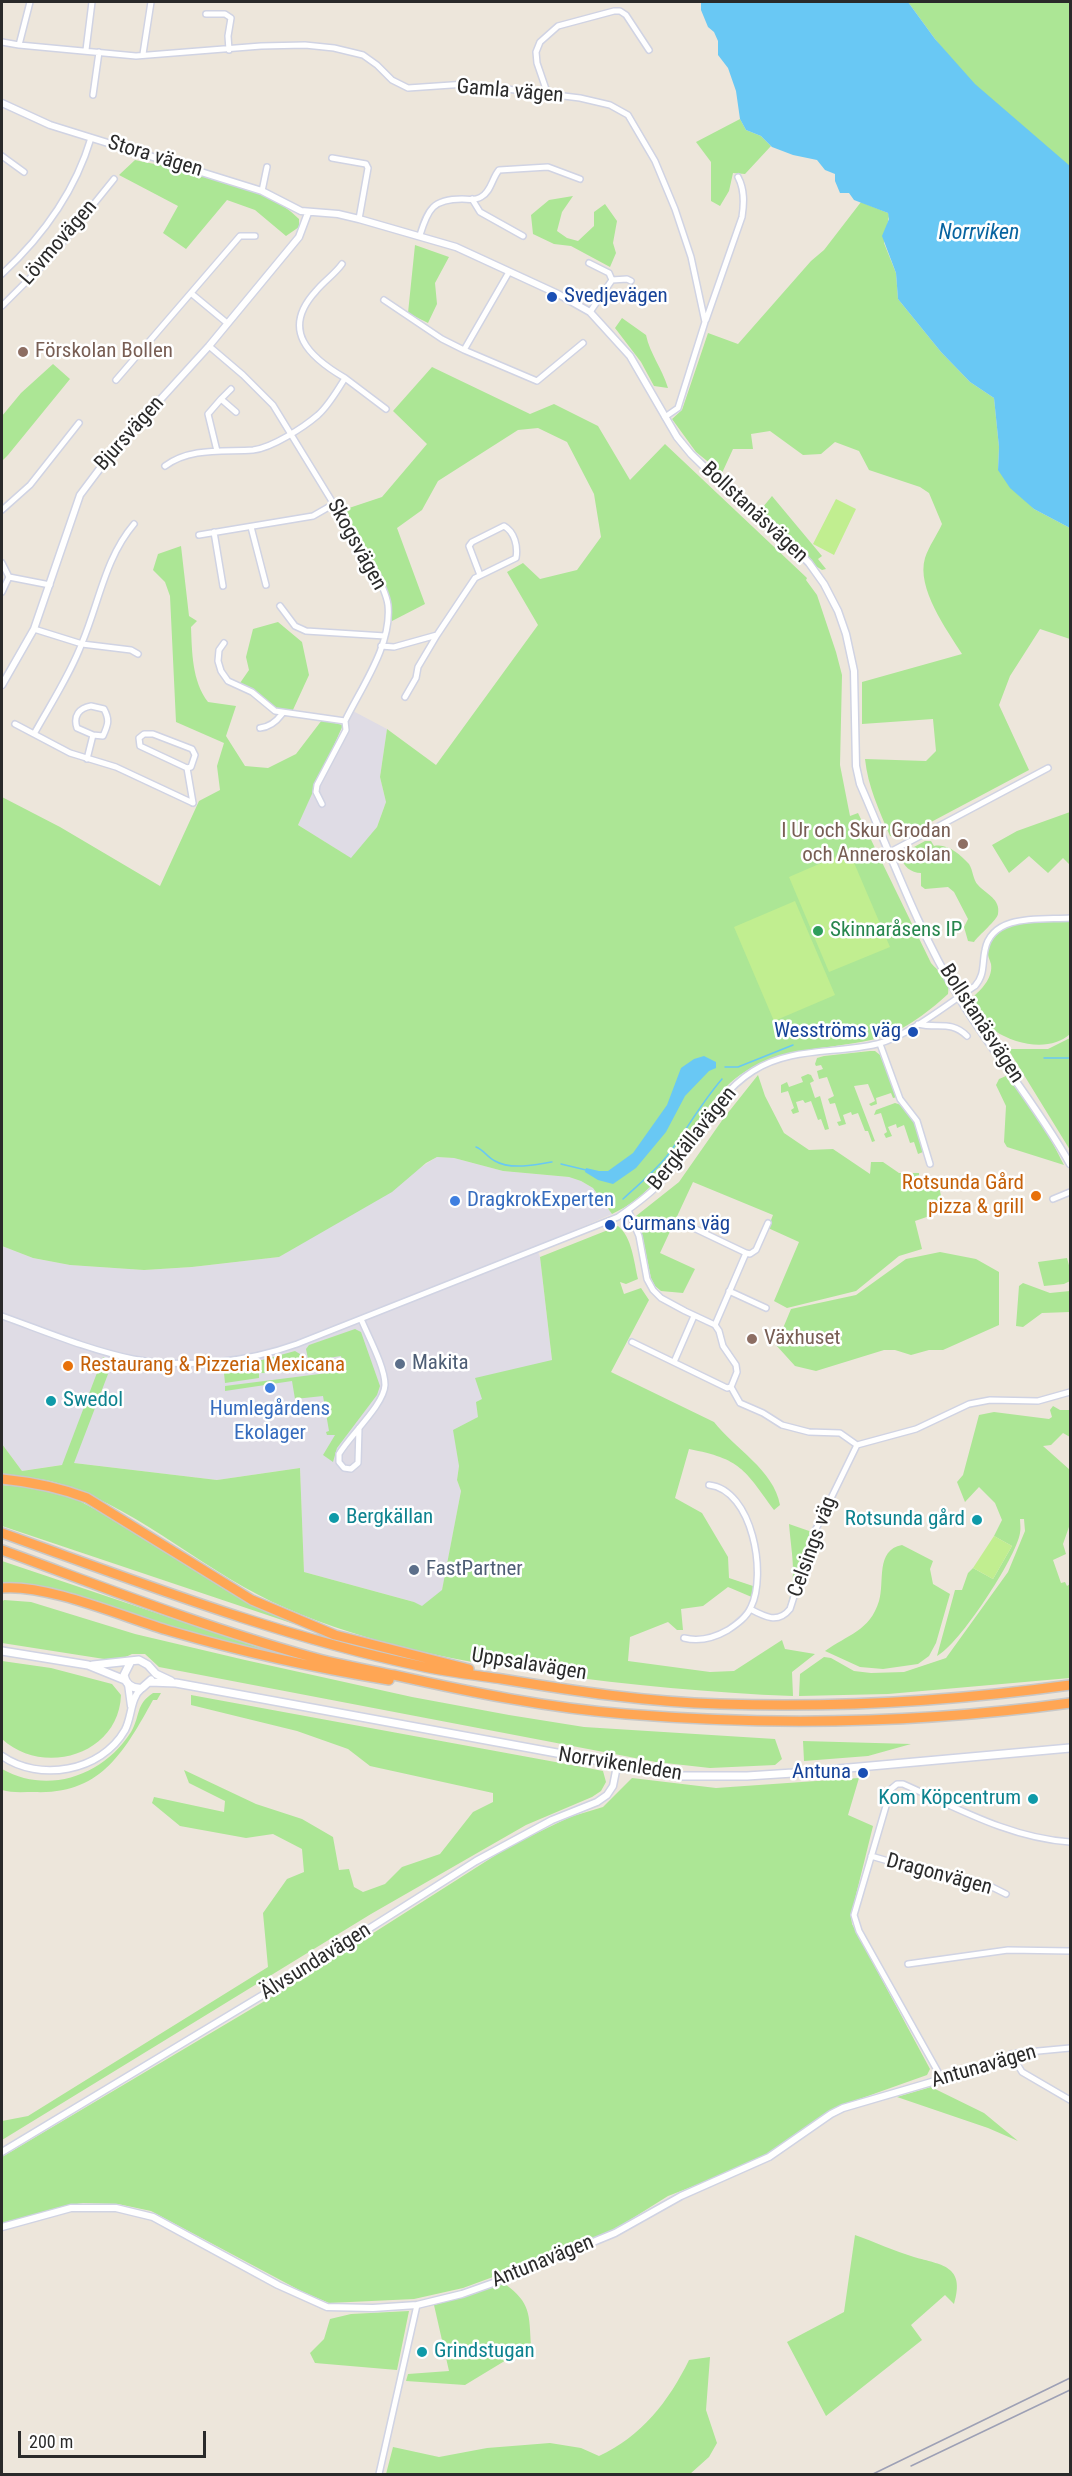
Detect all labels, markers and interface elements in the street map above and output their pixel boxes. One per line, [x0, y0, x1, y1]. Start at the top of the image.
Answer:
street label: Gamla vägen [455, 75, 565, 109]
street label: Stora vägen [105, 131, 205, 183]
street label: Lövmovägen [15, 195, 103, 291]
water label: Norrviken [939, 220, 1019, 246]
place label: Svedjevägen [564, 284, 668, 310]
marker: Svedjevägen [545, 290, 559, 304]
place label: Förskolan Bollen [35, 339, 173, 365]
marker: Förskolan Bollen [16, 345, 30, 359]
street label: Bjursvägen [90, 392, 170, 476]
street label: Bollstanäsvägen [695, 457, 813, 569]
street label: Skogsvägen [321, 495, 391, 595]
place label: I Ur och Skur Grodan och Anneroskolan [781, 819, 951, 869]
marker: I Ur och Skur Grodan och Anneroskolan [956, 837, 970, 851]
place label: Skinnaråsens IP [830, 918, 963, 944]
marker: Skinnaråsens IP [811, 924, 825, 938]
street label: Bollstanäsvägen [933, 960, 1029, 1088]
place label: Wesströms väg [774, 1019, 901, 1045]
marker: Wesströms väg [906, 1025, 920, 1039]
street label: Bergkällavägen [643, 1082, 743, 1196]
place label: Rotsunda Gård pizza & grill [902, 1171, 1024, 1221]
place label: DragkrokExperten [467, 1188, 614, 1214]
marker: Rotsunda Gård pizza & grill [1029, 1189, 1043, 1203]
marker: DragkrokExperten [448, 1194, 462, 1208]
place label: Curmans väg [622, 1212, 730, 1238]
marker: Curmans väg [603, 1218, 617, 1232]
place label: Växhuset [764, 1326, 841, 1352]
marker: Växhuset [745, 1332, 759, 1346]
place label: Makita [412, 1351, 468, 1377]
place label: Restaurang & Pizzeria Mexicana [80, 1353, 345, 1379]
marker: Makita [393, 1357, 407, 1371]
marker: Restaurang & Pizzeria Mexicana [61, 1359, 75, 1373]
marker: Humlegårdens Ekolager [263, 1381, 277, 1395]
place label: Swedol [63, 1388, 123, 1414]
marker: Swedol [44, 1394, 58, 1408]
place label: Humlegårdens Ekolager [210, 1397, 330, 1447]
street label: Celsings väg [783, 1493, 843, 1601]
place label: Bergkällan [346, 1505, 433, 1531]
place label: Rotsunda gård [845, 1507, 965, 1533]
marker: Bergkällan [327, 1511, 341, 1525]
marker: Rotsunda gård [970, 1513, 984, 1527]
place label: FastPartner [426, 1557, 523, 1583]
marker: FastPartner [407, 1563, 421, 1577]
street label: Uppsalavägen [470, 1643, 588, 1687]
street label: Norrvikenleden [556, 1743, 684, 1787]
place label: Antuna [792, 1760, 851, 1786]
marker: Antuna [856, 1766, 870, 1780]
place label: Kom Köpcentrum [878, 1786, 1021, 1812]
marker: Kom Köpcentrum [1026, 1792, 1040, 1806]
street label: Dragonvägen [883, 1849, 995, 1901]
street label: Älvsundavägen [256, 1918, 376, 2006]
street label: Antunavägen [929, 2040, 1039, 2094]
street label: Antunavägen [488, 2230, 598, 2294]
place label: Grindstugan [434, 2339, 535, 2365]
marker: Grindstugan [415, 2345, 429, 2359]
scale bar [21, 2419, 208, 2457]
text: 200 m [29, 2431, 73, 2452]

